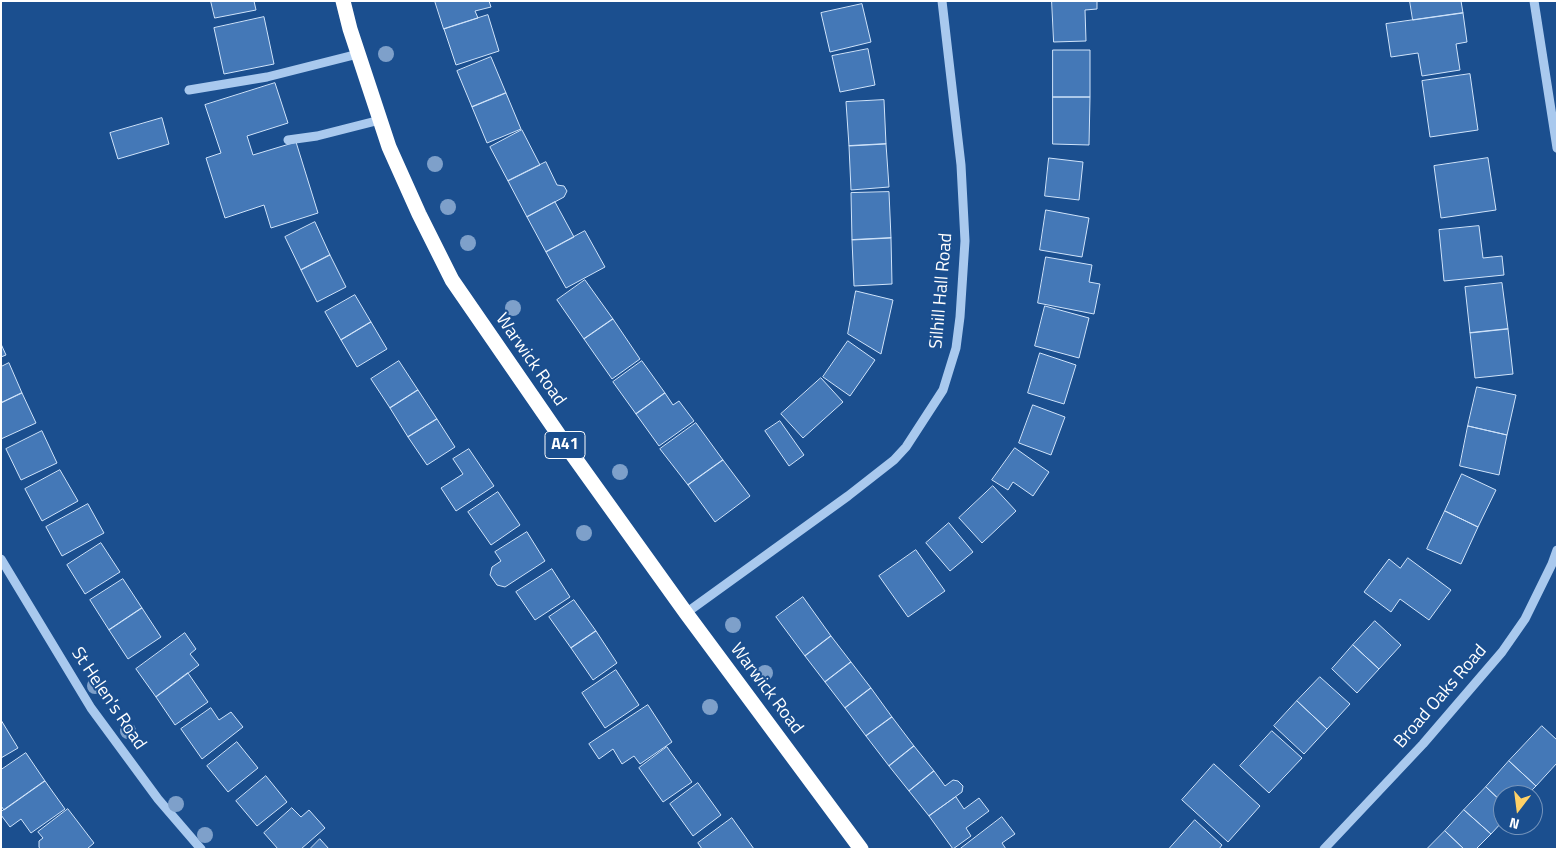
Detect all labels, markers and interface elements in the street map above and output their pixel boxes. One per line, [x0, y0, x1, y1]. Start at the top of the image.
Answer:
street label: Silhill Hall Road [926, 232, 958, 350]
street label: Warwick Road [490, 310, 570, 410]
road number: A41 [545, 432, 585, 458]
street label: Warwick Road [725, 639, 807, 739]
street label: Broad Oaks Road [1390, 641, 1492, 753]
street label: St Helen's Road [66, 644, 150, 754]
north arrow [1493, 785, 1543, 835]
text: N [1507, 813, 1522, 835]

